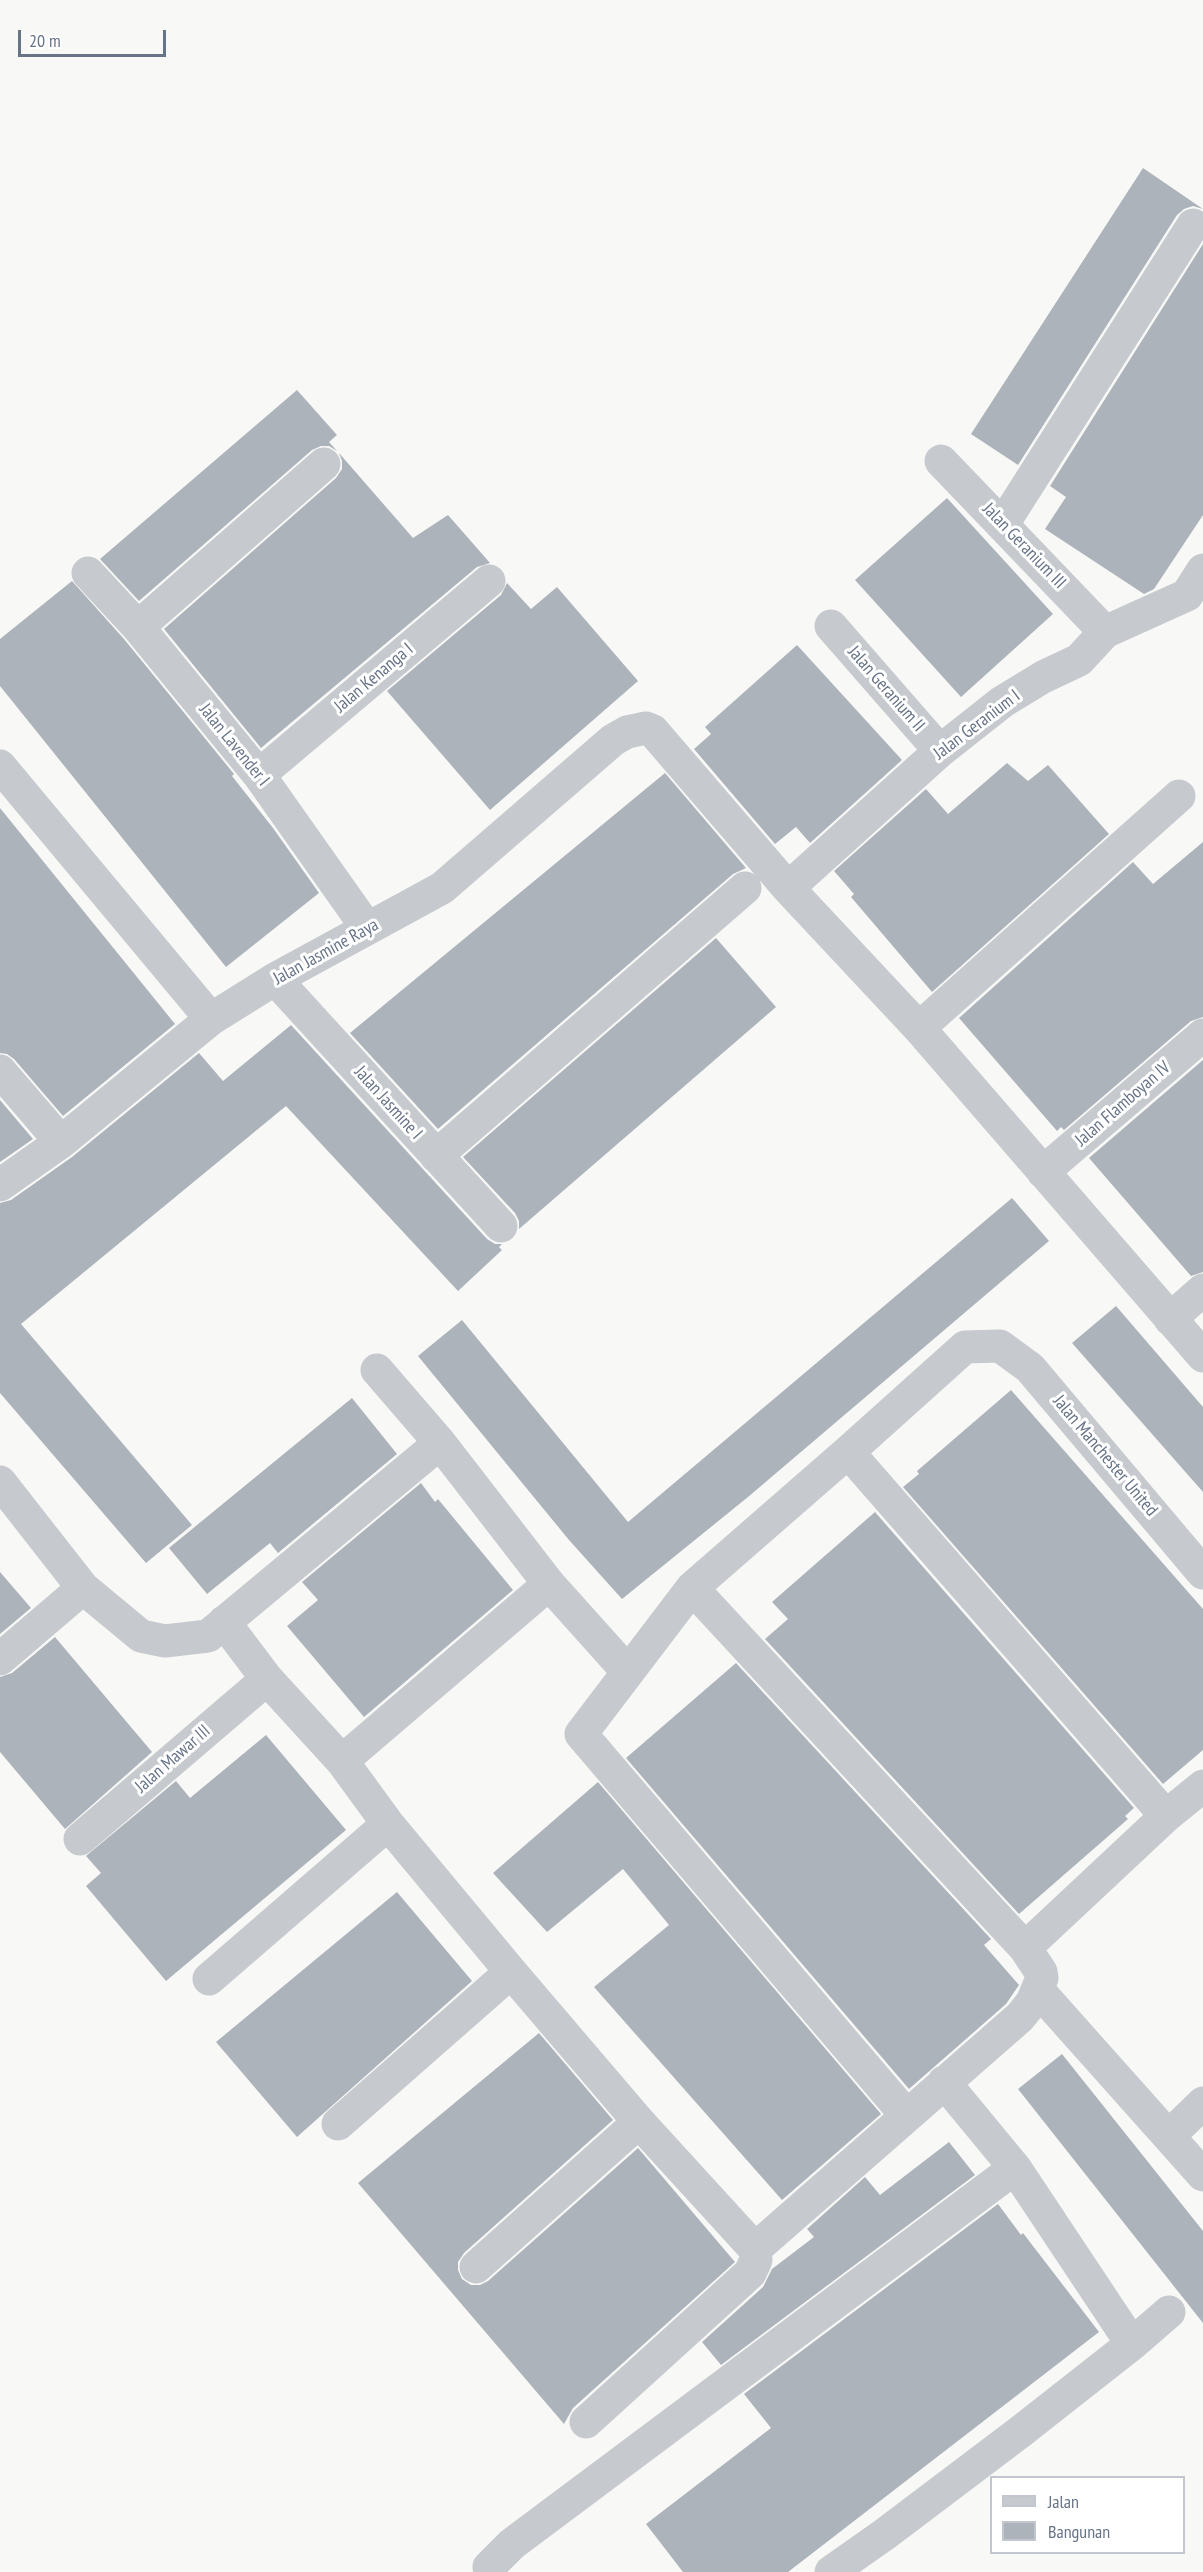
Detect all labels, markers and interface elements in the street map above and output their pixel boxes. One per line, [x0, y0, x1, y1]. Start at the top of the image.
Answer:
scale bar [21, 18, 170, 56]
text: 20 m [29, 29, 61, 52]
street label: Jalan Geranium III [978, 499, 1070, 593]
street label: Jalan Kenanga I [330, 639, 418, 717]
street label: Jalan Geranium II [843, 642, 929, 736]
street label: Jalan Geranium I [930, 686, 1024, 764]
street label: Jalan Lavender I [194, 700, 274, 790]
street label: Jalan Jasmine Raya [270, 914, 382, 990]
street label: Jalan Flamboyan IV [1071, 1057, 1175, 1151]
street label: Jalan Jasmine I [349, 1062, 427, 1144]
street label: Jalan Manchester United [1048, 1391, 1162, 1521]
street label: Jalan Mawar III [131, 1721, 215, 1797]
legend [990, 2476, 1185, 2554]
text: Jalan [1048, 2490, 1079, 2513]
text: Bangunan [1048, 2520, 1110, 2543]

